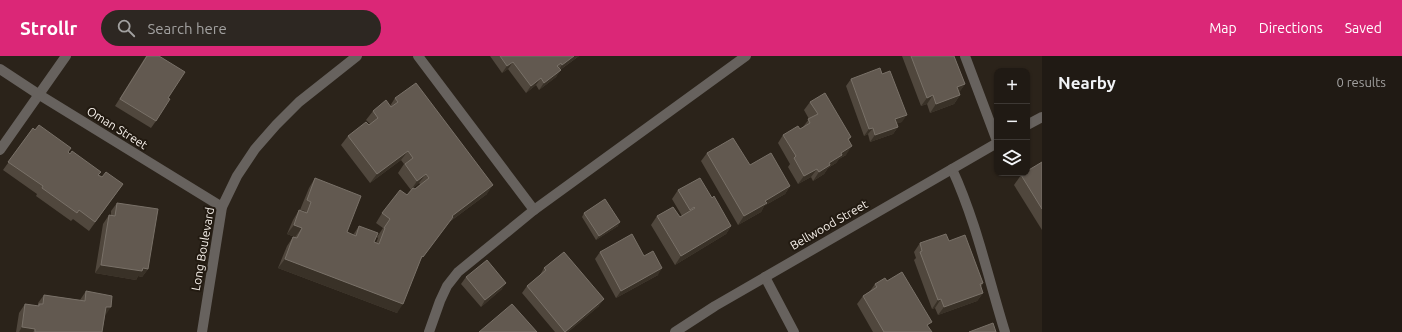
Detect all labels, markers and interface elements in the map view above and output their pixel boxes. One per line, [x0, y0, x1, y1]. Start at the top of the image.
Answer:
search box [101, 10, 381, 46]
text: Strollr [20, 17, 77, 39]
icon: search [115, 17, 137, 39]
text: Search here [147, 20, 227, 37]
text: Map [1209, 20, 1237, 36]
text: Directions [1259, 20, 1323, 36]
text: Saved [1345, 20, 1382, 36]
map controls [994, 68, 1030, 176]
button: + [994, 68, 1030, 104]
text: Nearby [1058, 73, 1116, 92]
text: 0 results [1336, 75, 1386, 89]
street label: Oman Street [85, 104, 150, 152]
button: − [994, 104, 1030, 140]
button: layers [994, 140, 1030, 176]
street label: Bellwood Street [788, 197, 870, 252]
street label: Long Boulevard [189, 206, 216, 292]

